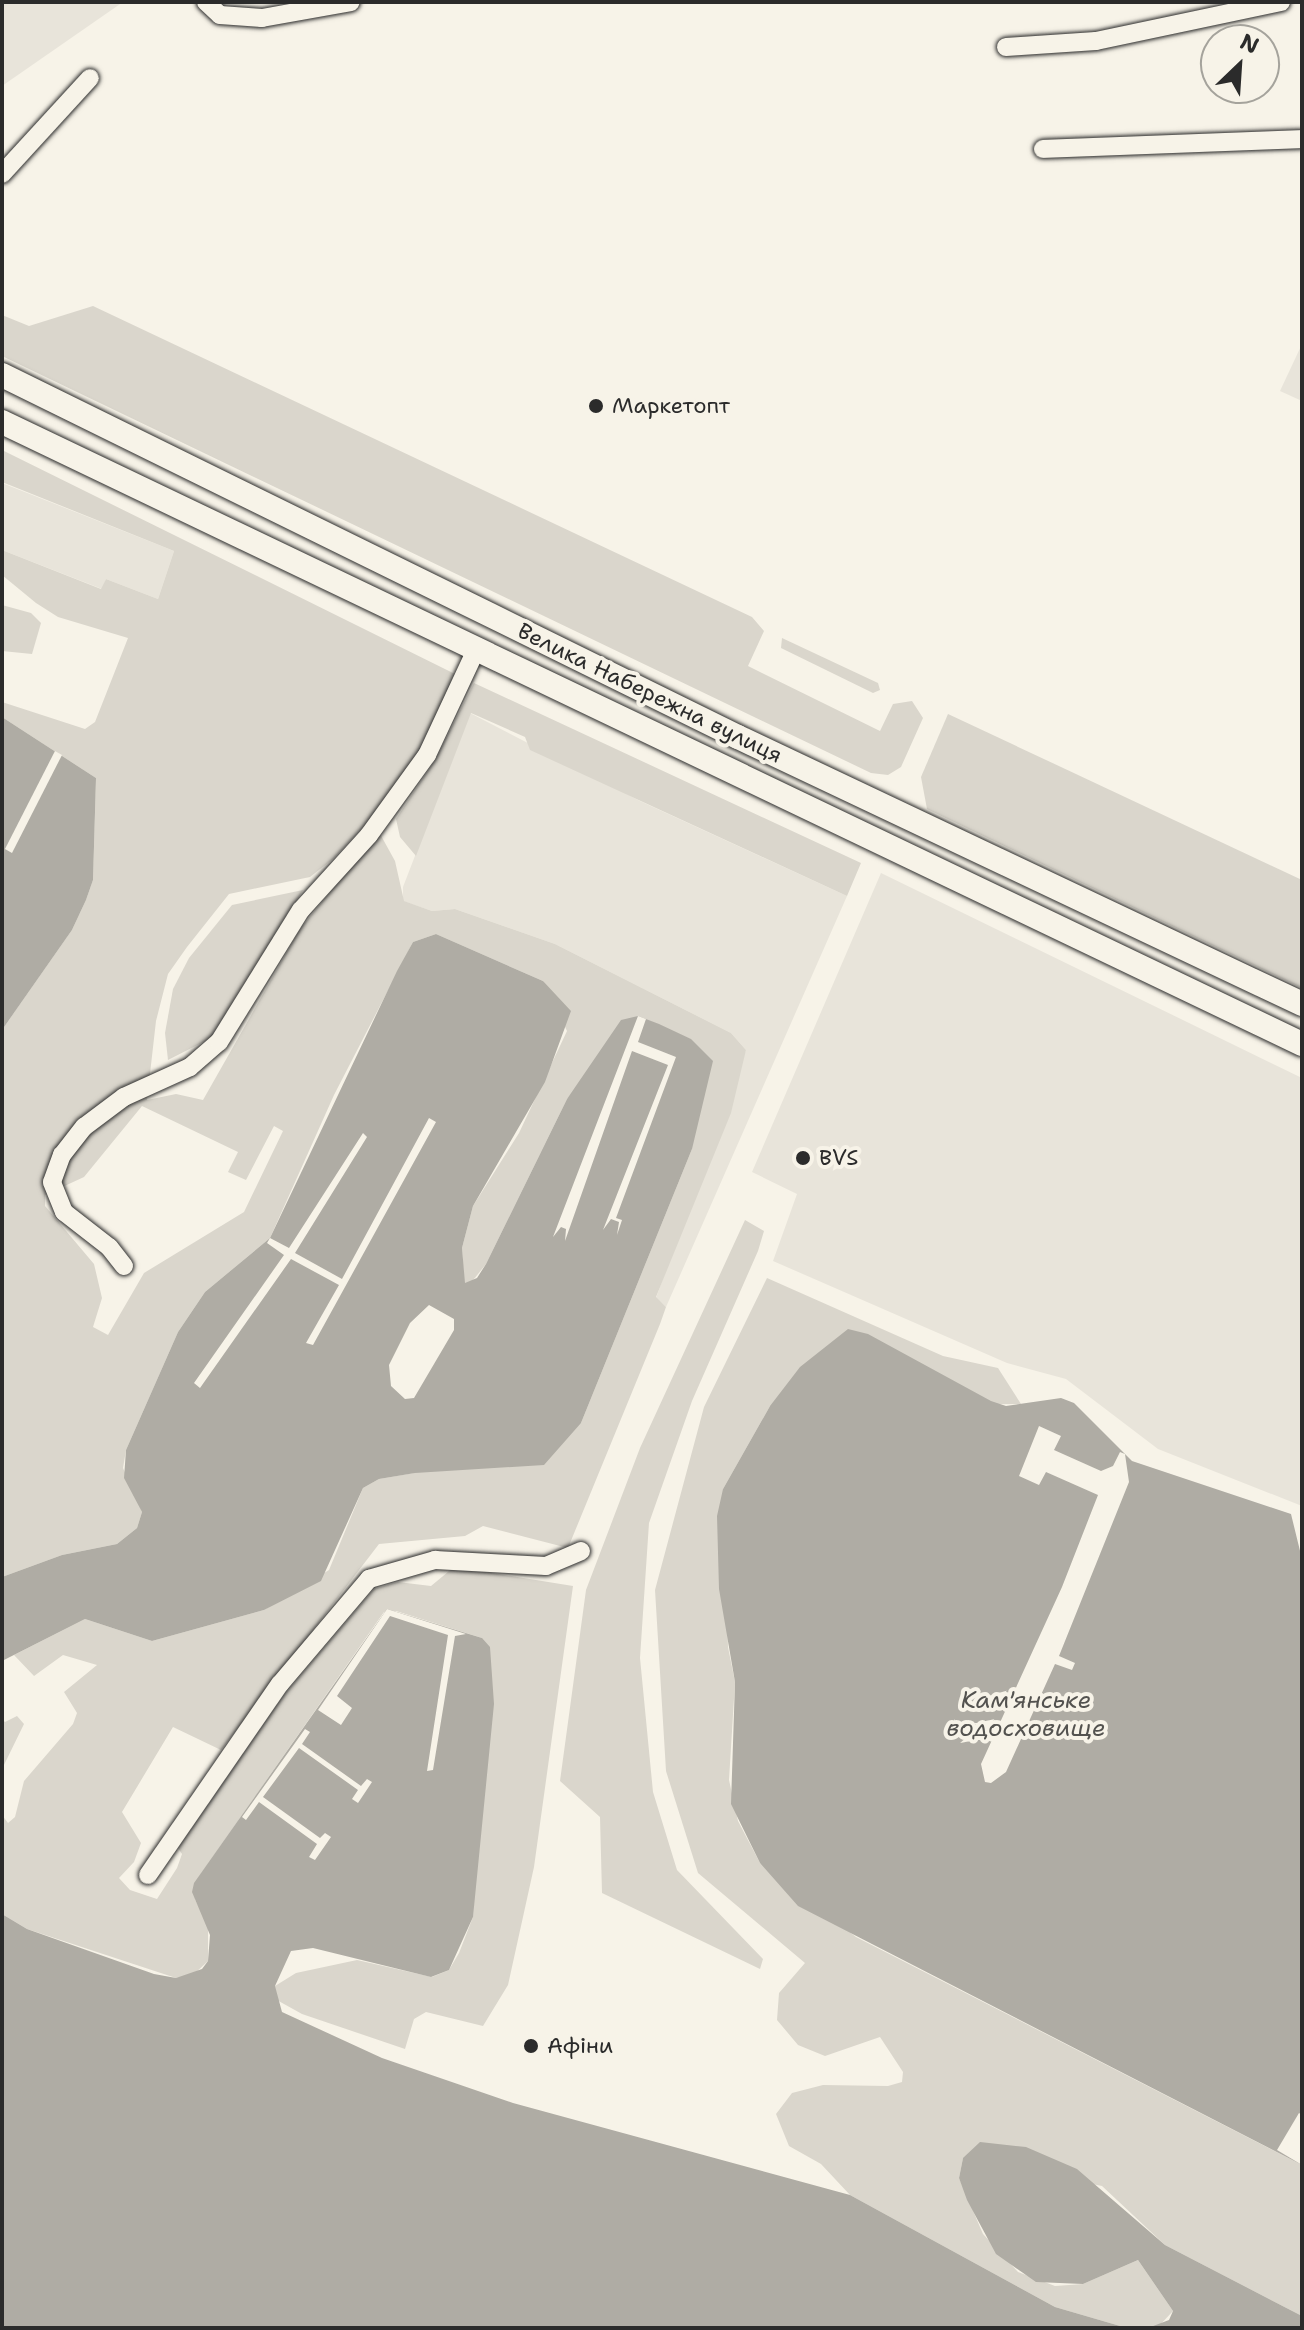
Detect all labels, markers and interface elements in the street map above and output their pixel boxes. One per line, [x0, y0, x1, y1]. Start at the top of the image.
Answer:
north arrow [1200, 24, 1280, 104]
text: N [1235, 27, 1264, 60]
place label: Маркетопт [612, 393, 730, 419]
marker: Маркетопт [587, 397, 605, 415]
street label: Велика Набережна вулиця [513, 617, 787, 769]
place label: BVS [819, 1145, 859, 1171]
marker: BVS [794, 1149, 812, 1167]
water label: Кам'янське водосховище [946, 1687, 1106, 1743]
place label: Афіни [547, 2033, 613, 2059]
marker: Афіни [522, 2037, 540, 2055]

